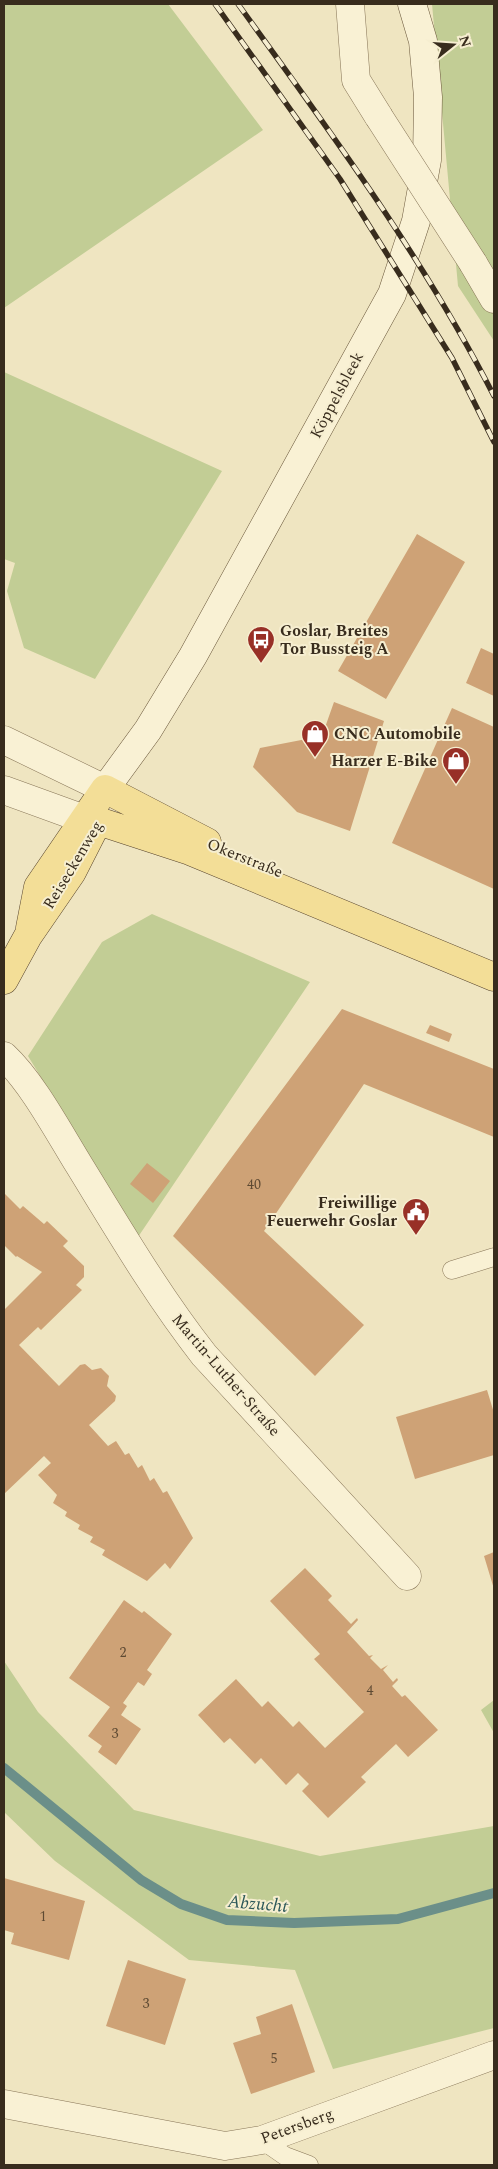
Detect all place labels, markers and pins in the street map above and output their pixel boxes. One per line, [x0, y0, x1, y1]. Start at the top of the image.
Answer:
place label: Goslar, Breites Tor Bussteig A [280, 619, 389, 661]
bus stop icon: Goslar, Breites Tor Bussteig A [246, 625, 276, 664]
shop icon: CNC Automobile [300, 719, 330, 758]
place label: CNC Automobile [334, 722, 461, 746]
shop icon: Harzer E-Bike [441, 746, 471, 785]
place label: Harzer E-Bike [331, 749, 437, 773]
place label: Freiwillige Feuerwehr Goslar [267, 1191, 397, 1233]
public building icon: Freiwillige Feuerwehr Goslar [401, 1197, 431, 1236]

